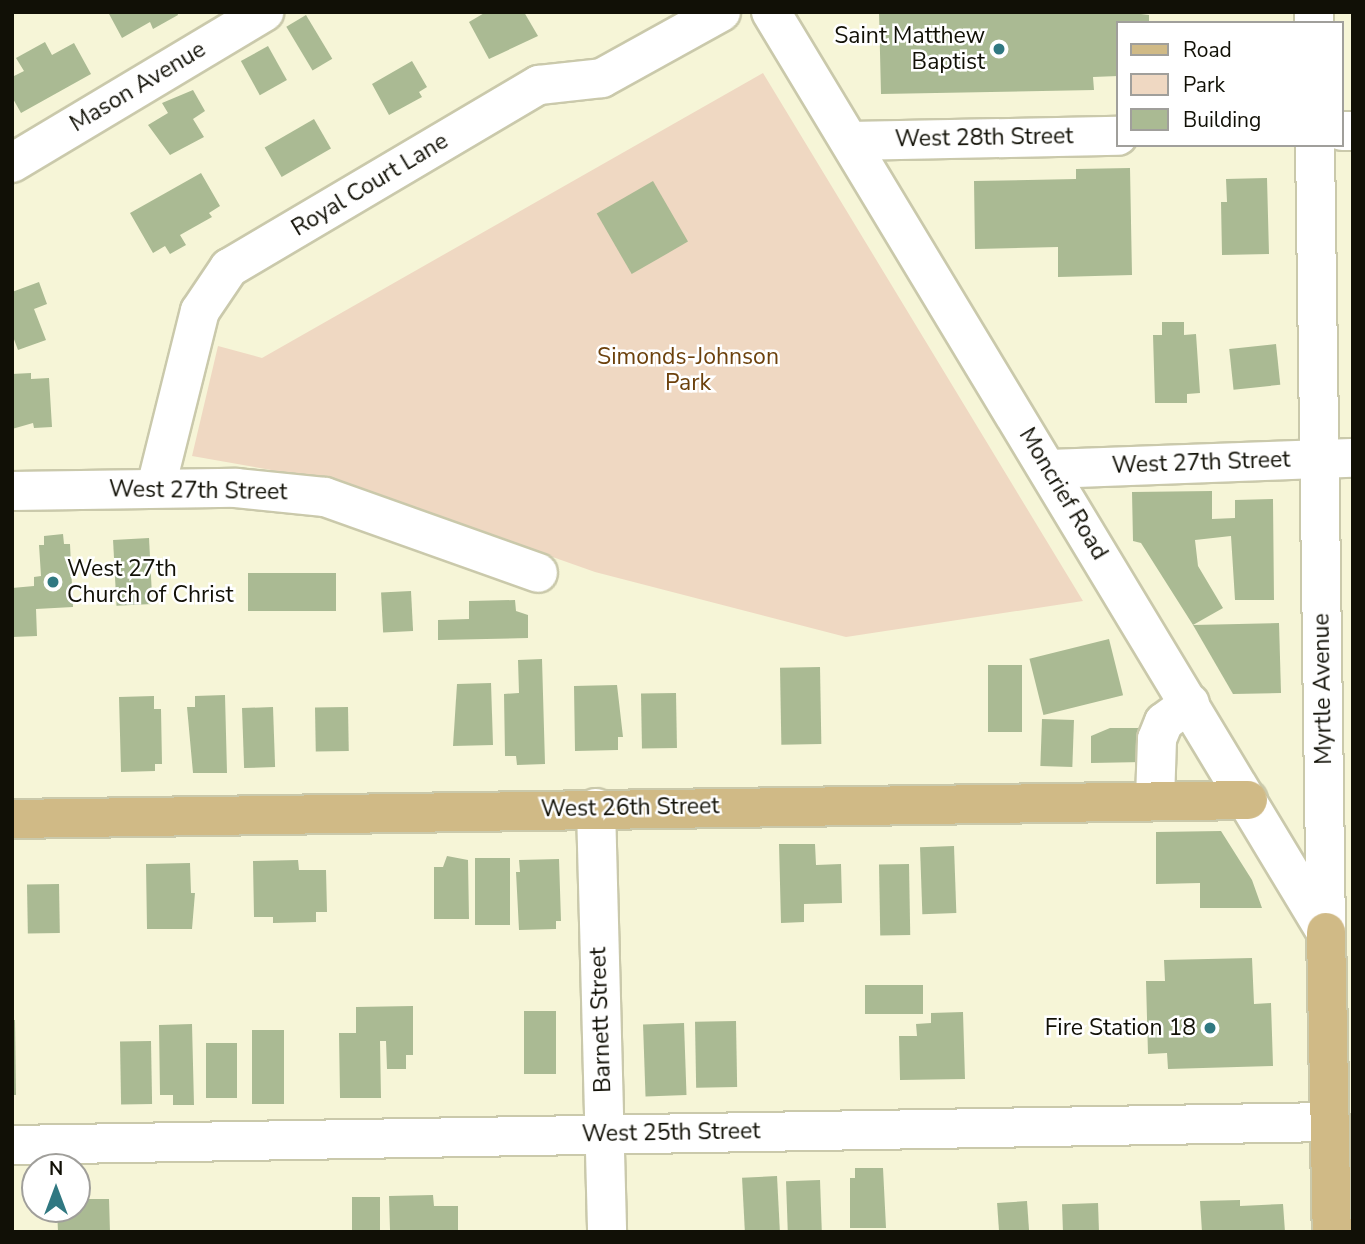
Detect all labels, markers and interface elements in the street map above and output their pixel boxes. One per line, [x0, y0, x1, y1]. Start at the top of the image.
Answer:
legend [1116, 21, 1344, 147]
place label: Saint Matthew Baptist [834, 22, 985, 76]
street label: Mason Avenue [65, 36, 211, 138]
text: Road [1183, 36, 1232, 64]
marker: Saint Matthew Baptist [991, 41, 1007, 57]
text: Park [1183, 71, 1225, 99]
text: Building [1183, 106, 1261, 134]
street label: West 28th Street [895, 123, 1073, 153]
street label: Royal Court Lane [287, 127, 453, 243]
park label: Simonds-Johnson Park [597, 343, 779, 397]
street label: Moncrief Road [1013, 423, 1113, 565]
street label: West 27th Street [1111, 446, 1291, 480]
street label: West 27th Street [109, 476, 287, 506]
place label: West 27th Church of Christ [67, 555, 234, 609]
marker: West 27th Church of Christ [45, 574, 61, 590]
street label: Myrtle Avenue [1308, 613, 1338, 765]
street label: West 26th Street [541, 793, 719, 823]
street label: Barnett Street [585, 947, 617, 1093]
place label: Fire Station 18 [1045, 1014, 1196, 1042]
marker: Fire Station 18 [1202, 1020, 1218, 1036]
street label: West 25th Street [582, 1118, 760, 1148]
north arrow [21, 1153, 91, 1223]
text: N [49, 1156, 63, 1182]

